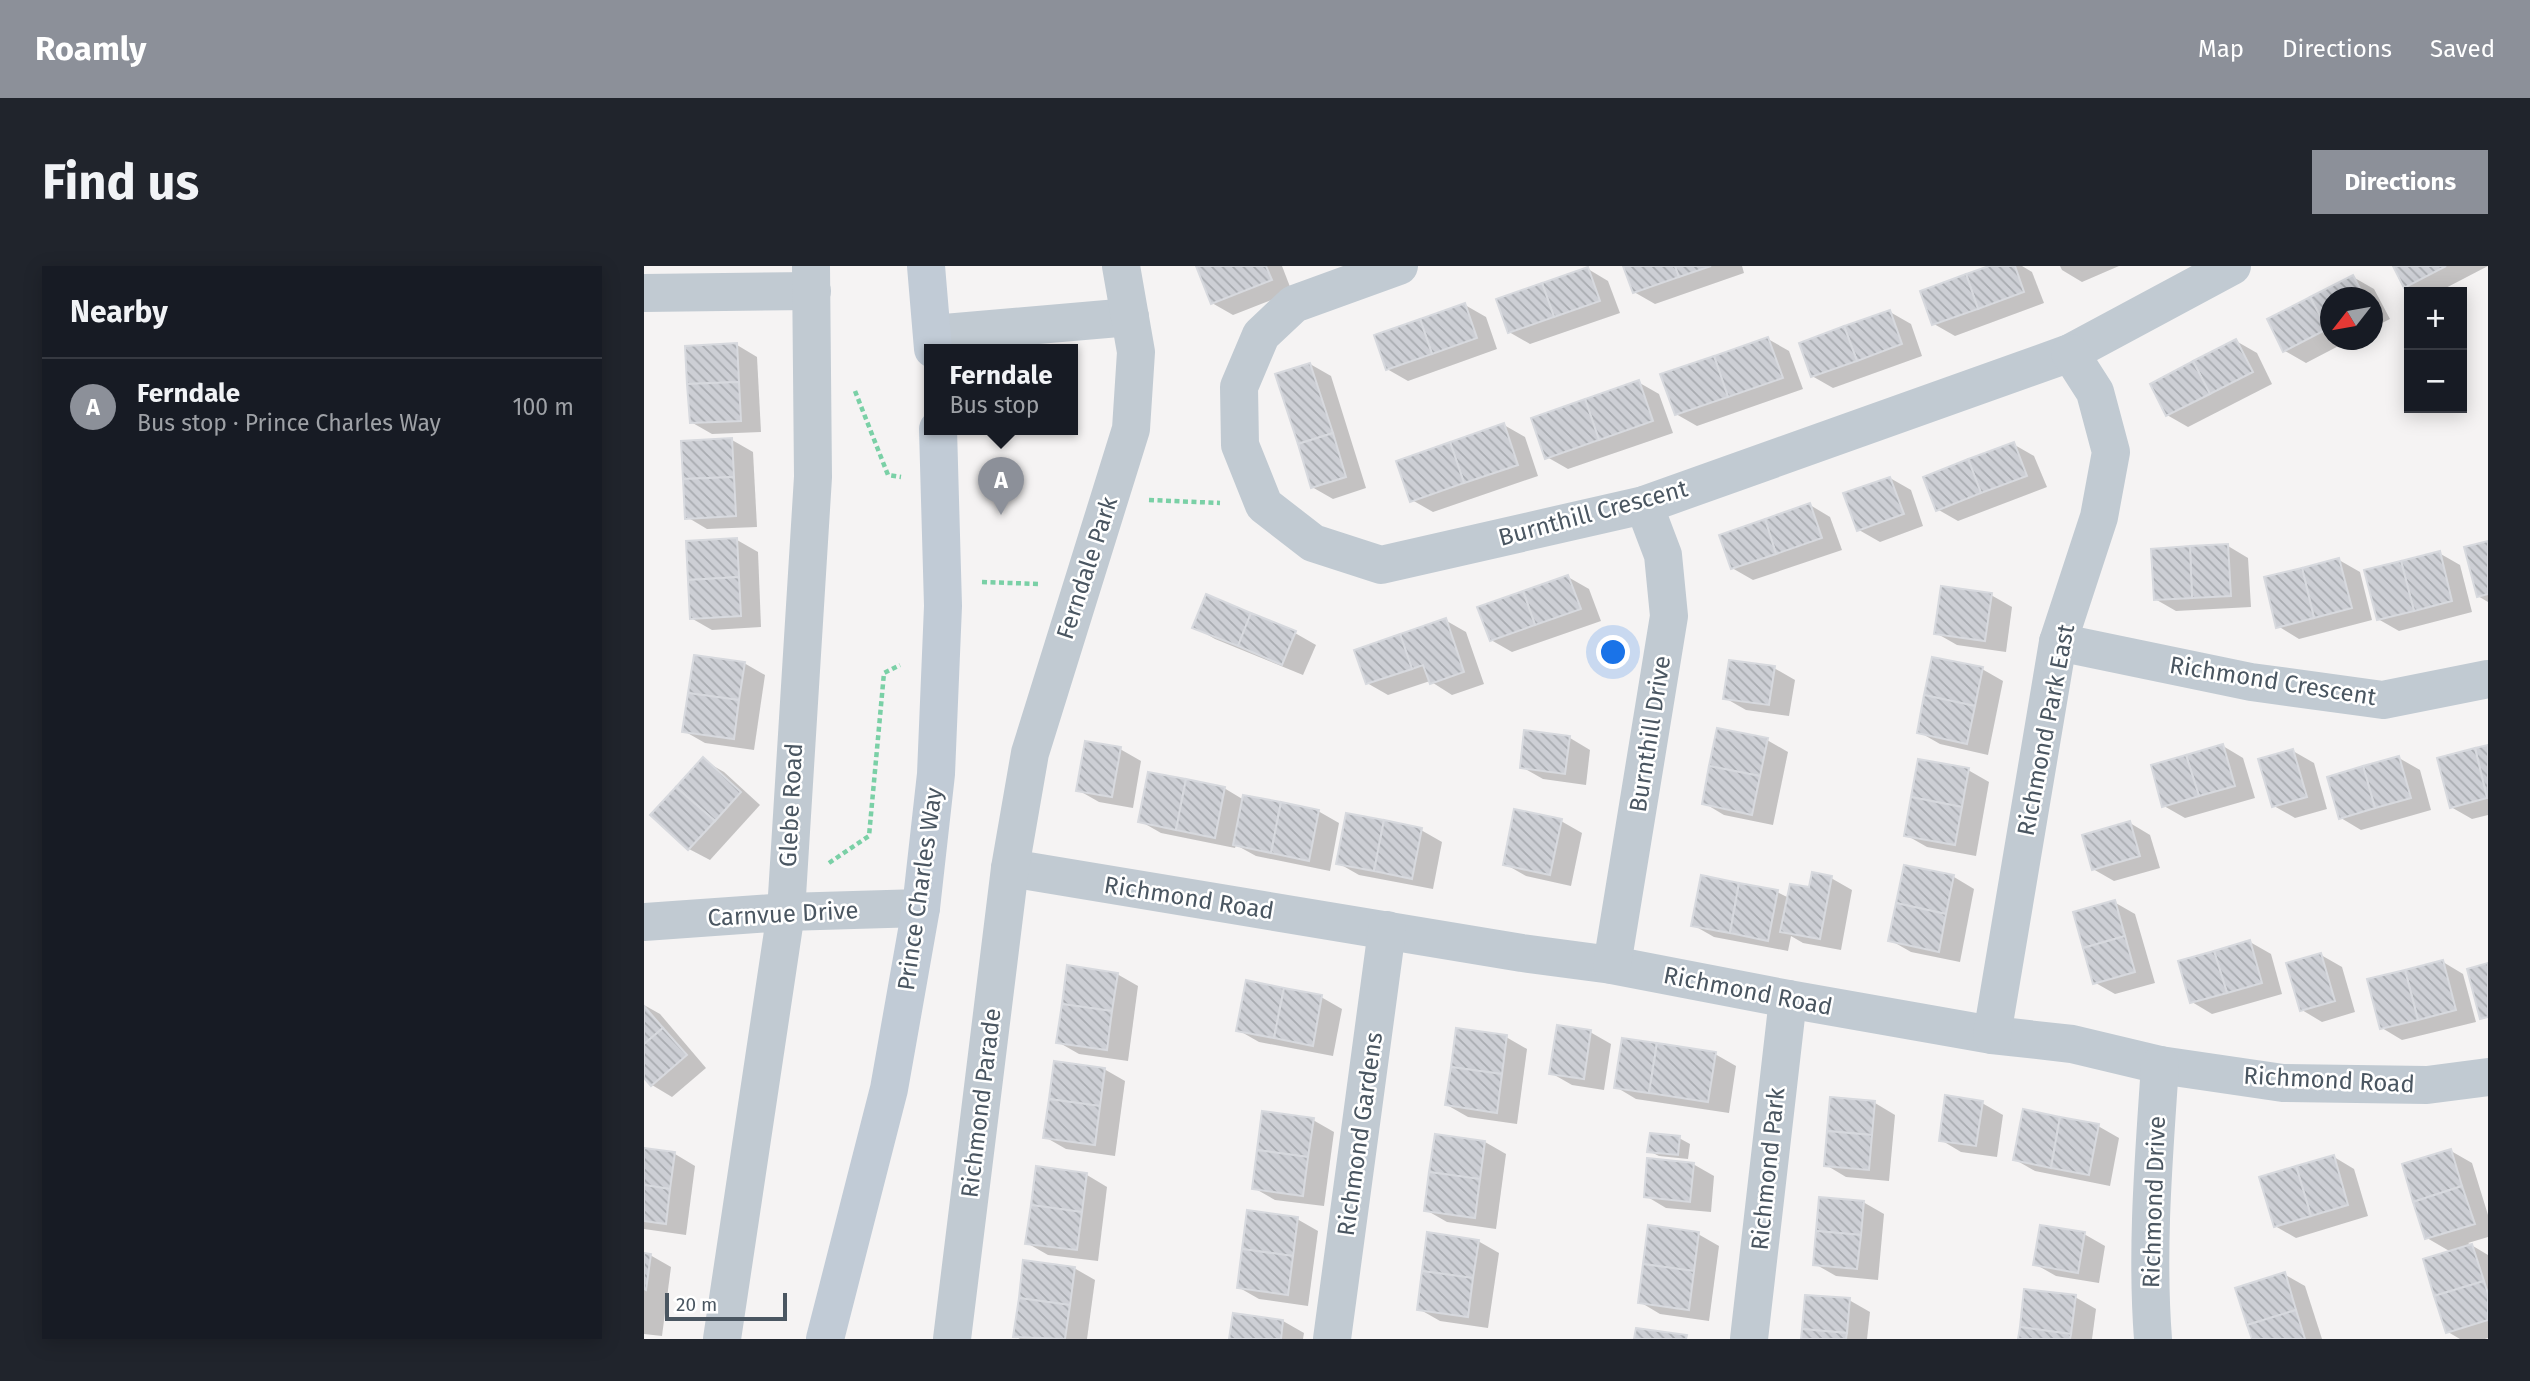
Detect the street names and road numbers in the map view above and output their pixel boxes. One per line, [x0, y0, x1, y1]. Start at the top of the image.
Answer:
street label: Burnthill Crescent [1495, 474, 1691, 552]
street label: Ferndale Park [1051, 493, 1123, 643]
street label: Richmond Park East [2012, 621, 2080, 838]
street label: Richmond Crescent [2168, 651, 2379, 711]
street label: Burnthill Drive [1624, 654, 1676, 814]
street label: Glebe Road [774, 742, 808, 868]
street label: Prince Charles Way [892, 785, 948, 992]
street label: Richmond Road [1102, 871, 1276, 925]
street label: Carnvue Drive [707, 896, 859, 932]
street label: Richmond Road [1661, 961, 1835, 1021]
street label: Richmond Parade [955, 1007, 1007, 1199]
street label: Richmond Gardens [1332, 1030, 1388, 1238]
street label: Richmond Road [2243, 1062, 2415, 1098]
street label: Richmond Park [1746, 1086, 1791, 1252]
street label: Richmond Drive [2137, 1115, 2171, 1289]

